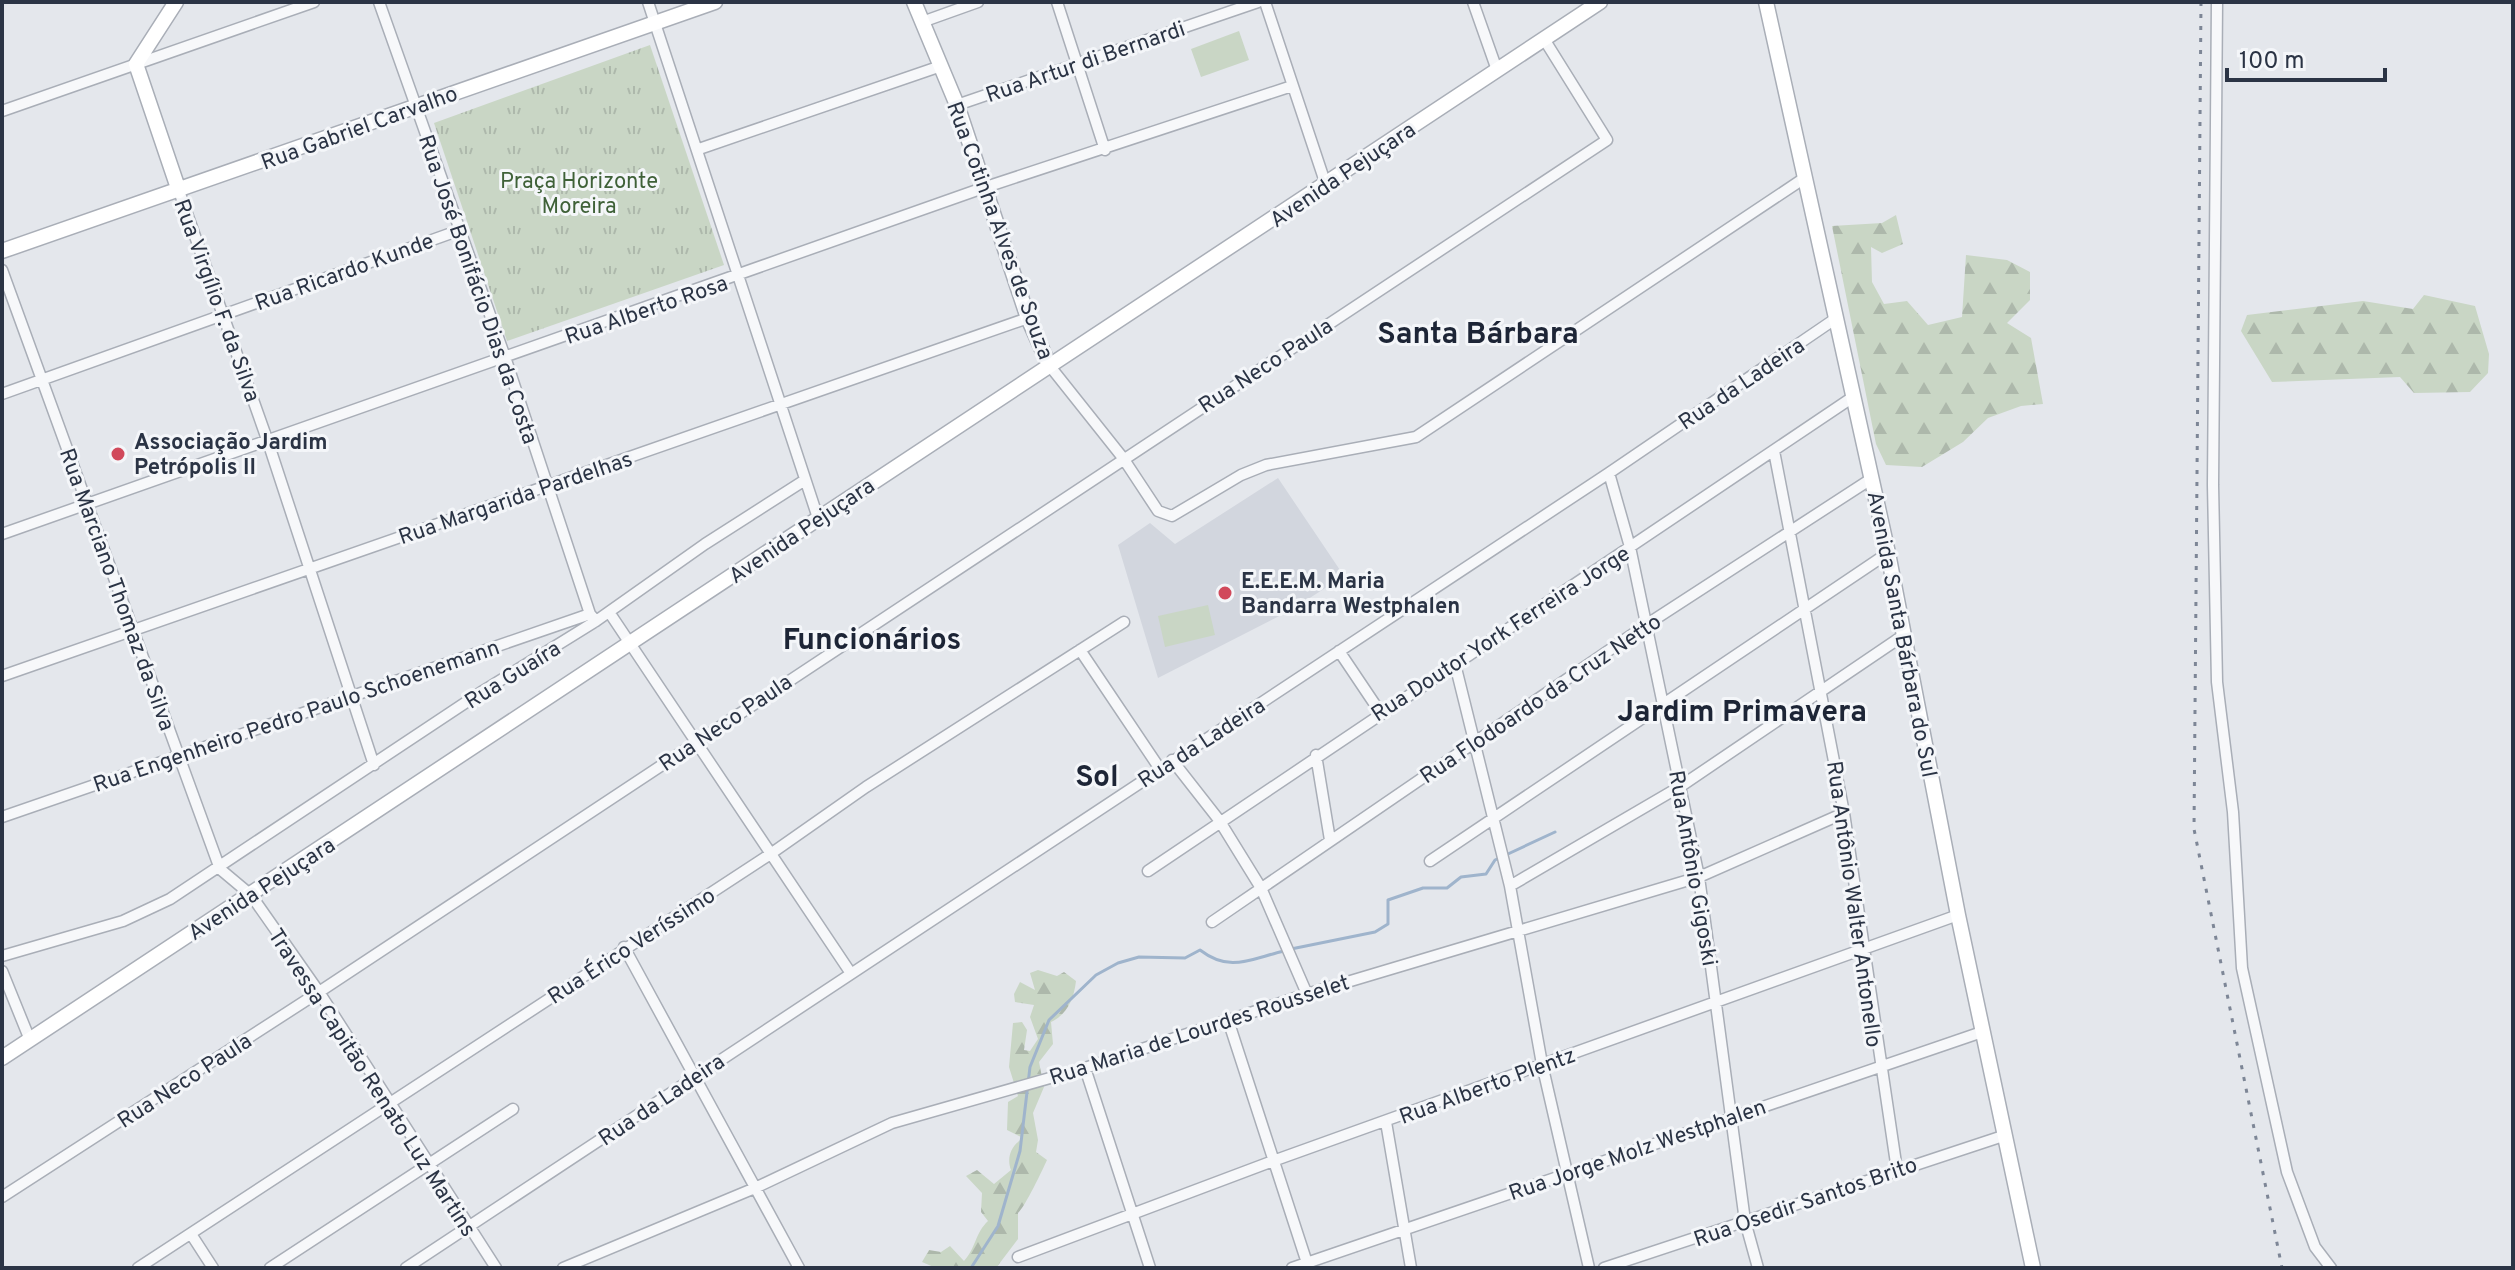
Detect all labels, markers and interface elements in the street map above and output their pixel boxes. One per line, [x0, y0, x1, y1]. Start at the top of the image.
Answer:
street label: Rua Artur di Bernardi [983, 17, 1189, 110]
scale bar [2227, 32, 2385, 82]
text: 100 m [2239, 47, 2305, 77]
street label: Rua Gabriel Carvalho [258, 81, 462, 177]
street label: Rua Cotinha Alves de Souza [939, 98, 1058, 364]
street label: Avenida Pejuçara [1265, 117, 1421, 235]
street label: Rua José Bonifácio Dias da Costa [411, 132, 542, 448]
park label: Praça Horizonte Moreira [500, 169, 658, 221]
street label: Rua Virgílio F. da Silva [166, 196, 265, 406]
street label: Rua Ricardo Kunde [252, 228, 438, 318]
street label: Rua Alberto Rosa [562, 271, 732, 352]
street label: Rua Neco Paula [1194, 314, 1339, 421]
district label: Santa Bárbara [1377, 317, 1579, 354]
street label: Rua da Ladeira [1674, 333, 1811, 437]
place label: Associação Jardim Petrópolis II [134, 430, 328, 482]
street label: Rua Marciano Thomaz da Silva [52, 445, 179, 735]
marker: Associação Jardim Petrópolis II [109, 445, 127, 463]
street label: Rua Margarida Pardelhas [395, 447, 636, 552]
street label: Avenida Pejuçara [724, 473, 880, 591]
street label: Avenida Santa Bárbara do Sul [1860, 489, 1942, 780]
street label: Rua Doutor York Ferreira Jorge [1367, 541, 1636, 729]
place label: E.E.E.M. Maria Bandarra Westphalen [1241, 569, 1460, 621]
marker: E.E.E.M. Maria Bandarra Westphalen [1216, 584, 1234, 602]
street label: Rua Flodoardo da Cruz Netto [1416, 609, 1667, 791]
district label: Funcionários [783, 623, 961, 660]
street label: Rua Engenheiro Pedro Paulo Schoenemann [90, 635, 503, 800]
street label: Rua Guaíra [460, 636, 566, 716]
street label: Rua Neco Paula [655, 670, 798, 779]
street label: Rua da Ladeira [1134, 693, 1271, 795]
district label: Jardim Primavera [1617, 695, 1867, 732]
street label: Rua Antônio Walter Antonello [1819, 759, 1886, 1049]
district label: Sol [1075, 760, 1119, 797]
street label: Rua Antônio Gigoski [1661, 768, 1722, 968]
street label: Avenida Pejuçara [184, 832, 341, 948]
street label: Rua Érico Veríssimo [542, 881, 721, 1011]
street label: Travessa Capitão Renato Luz Martins [261, 924, 481, 1243]
street label: Rua Maria de Lourdes Rousselet [1046, 970, 1353, 1093]
street label: Rua Neco Paula [113, 1029, 258, 1136]
street label: Rua Alberto Plentz [1396, 1043, 1580, 1132]
street label: Rua da Ladeira [594, 1049, 731, 1153]
street label: Rua Jorge Molz Westphalen [1506, 1095, 1770, 1208]
street label: Rua Osedir Santos Brito [1690, 1152, 1921, 1254]

